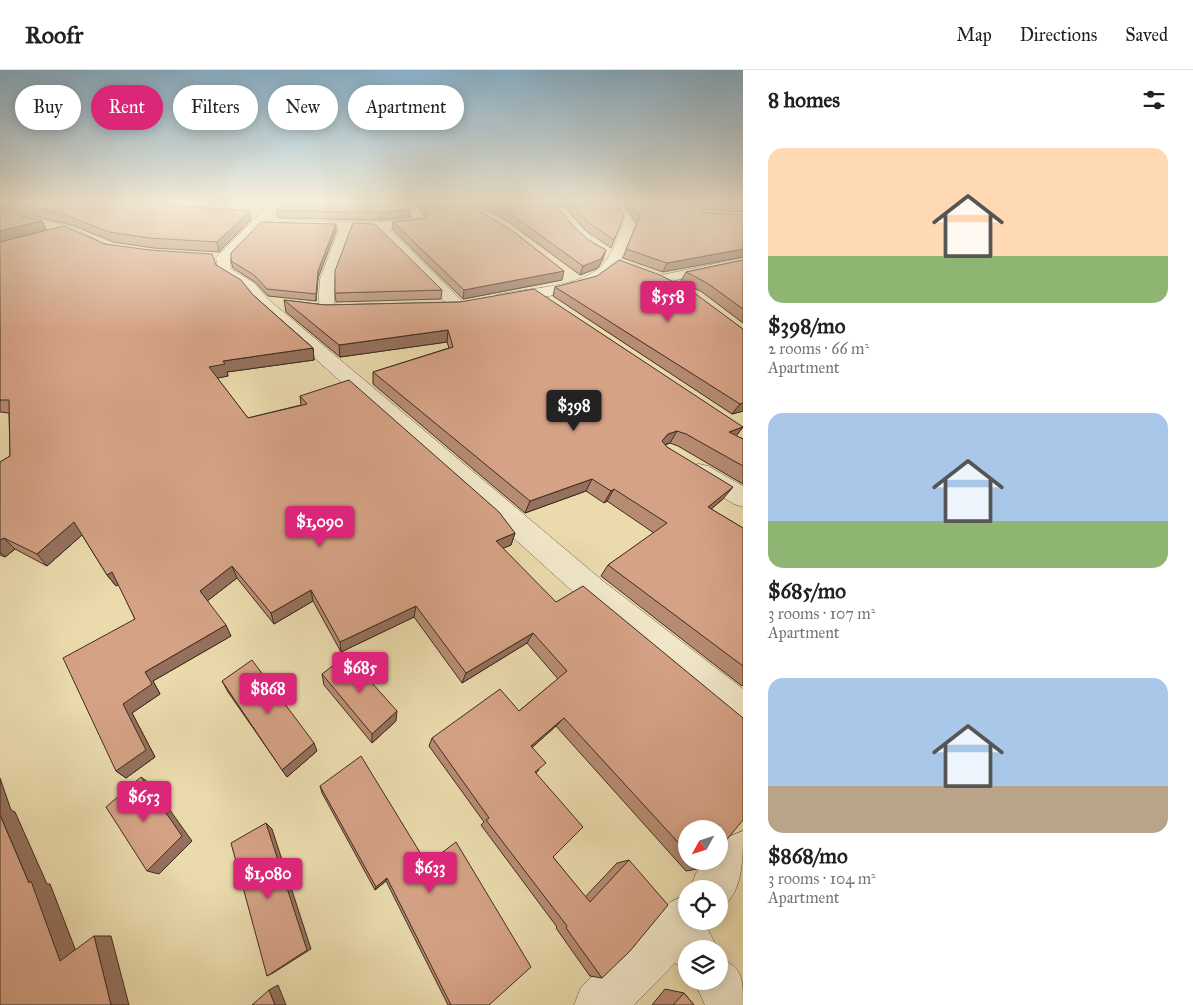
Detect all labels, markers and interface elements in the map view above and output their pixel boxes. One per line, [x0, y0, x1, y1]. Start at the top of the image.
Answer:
text: Roofr [25, 20, 83, 50]
text: Map [956, 24, 992, 46]
text: Directions [1020, 24, 1097, 46]
text: Saved [1125, 24, 1168, 46]
chip: Buy [15, 85, 81, 130]
chip: Rent [91, 85, 163, 130]
chip: Filters [173, 85, 258, 130]
chip: New [268, 85, 338, 130]
chip: Apartment [348, 85, 464, 130]
icon: filters [1140, 86, 1168, 114]
text: 8 homes [768, 87, 840, 113]
icon: home [923, 181, 1013, 271]
pin: $558 [638, 280, 698, 323]
text: $558 [652, 287, 684, 306]
text: $398/mo [768, 313, 845, 339]
text: 2 rooms · 66 m² [768, 339, 869, 358]
text: Apartment [768, 358, 840, 377]
pin: $398 [544, 390, 604, 432]
text: $398 [557, 396, 591, 415]
icon: home [923, 446, 1013, 536]
pin: $1,090 [279, 506, 361, 548]
text: $1,090 [296, 512, 344, 531]
text: $685/mo [768, 578, 846, 604]
text: 3 rooms · 107 m² [768, 604, 875, 623]
text: Apartment [768, 623, 840, 642]
pin: $685 [330, 652, 390, 694]
text: $685 [343, 658, 377, 677]
pin: $868 [238, 672, 298, 715]
text: $868 [251, 679, 285, 698]
icon: home [923, 711, 1013, 801]
pin: $653 [114, 780, 174, 823]
text: $653 [128, 787, 160, 806]
north arrow [678, 820, 728, 870]
map controls [678, 820, 728, 990]
text: $868/mo [768, 843, 848, 869]
pin: $633 [400, 852, 460, 894]
pin: $1,080 [227, 858, 309, 900]
text: $633 [415, 858, 445, 877]
text: $1,080 [244, 864, 292, 883]
text: 3 rooms · 104 m² [768, 869, 876, 888]
button: locate [678, 880, 728, 930]
text: Apartment [768, 888, 840, 907]
button: layers [678, 940, 728, 990]

